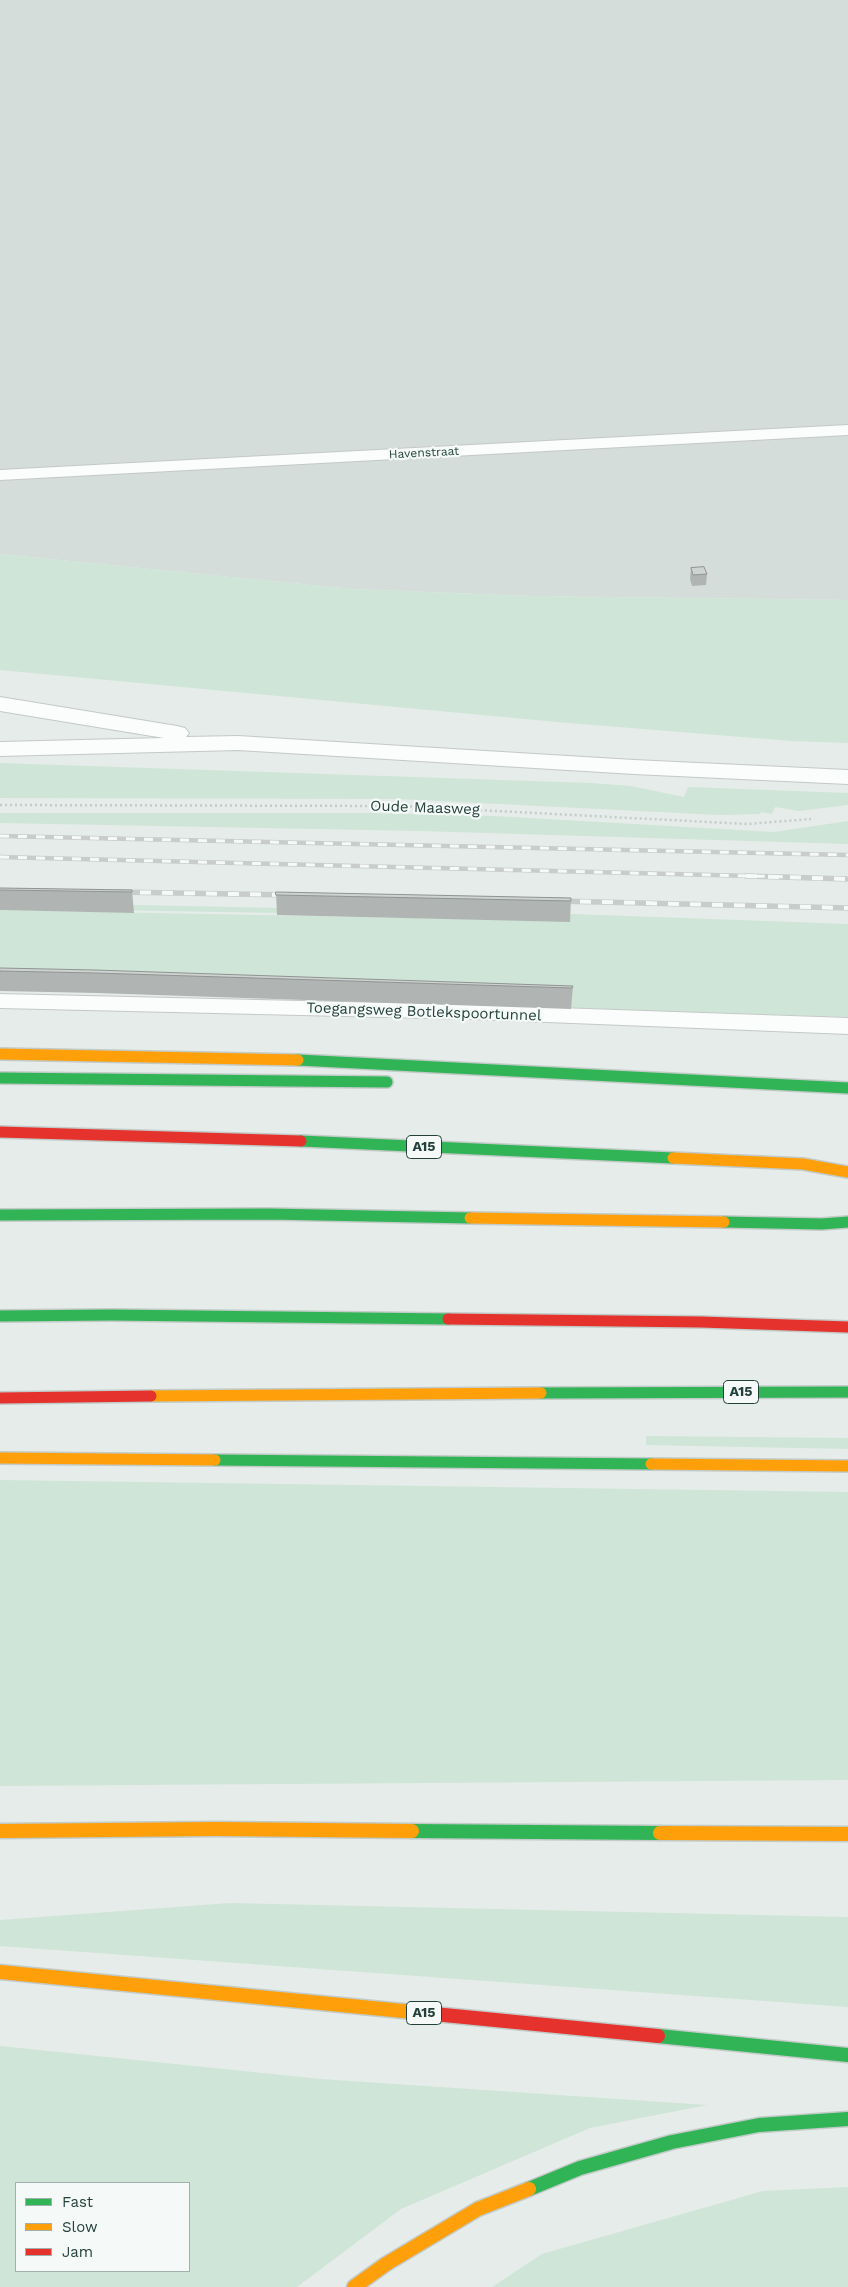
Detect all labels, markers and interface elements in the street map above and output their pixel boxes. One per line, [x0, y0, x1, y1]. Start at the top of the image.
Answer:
street label: Havenstraat [388, 444, 460, 462]
street label: Oude Maasweg [370, 797, 480, 819]
street label: Toegangsweg Botlekspoortunnel [306, 999, 542, 1025]
road number: A15 [406, 1136, 442, 1158]
road number: A15 [724, 1380, 758, 1404]
road number: A15 [406, 2002, 442, 2025]
legend [15, 2182, 190, 2272]
text: Fast [62, 2193, 93, 2211]
text: Slow [62, 2218, 98, 2236]
text: Jam [62, 2243, 93, 2261]

